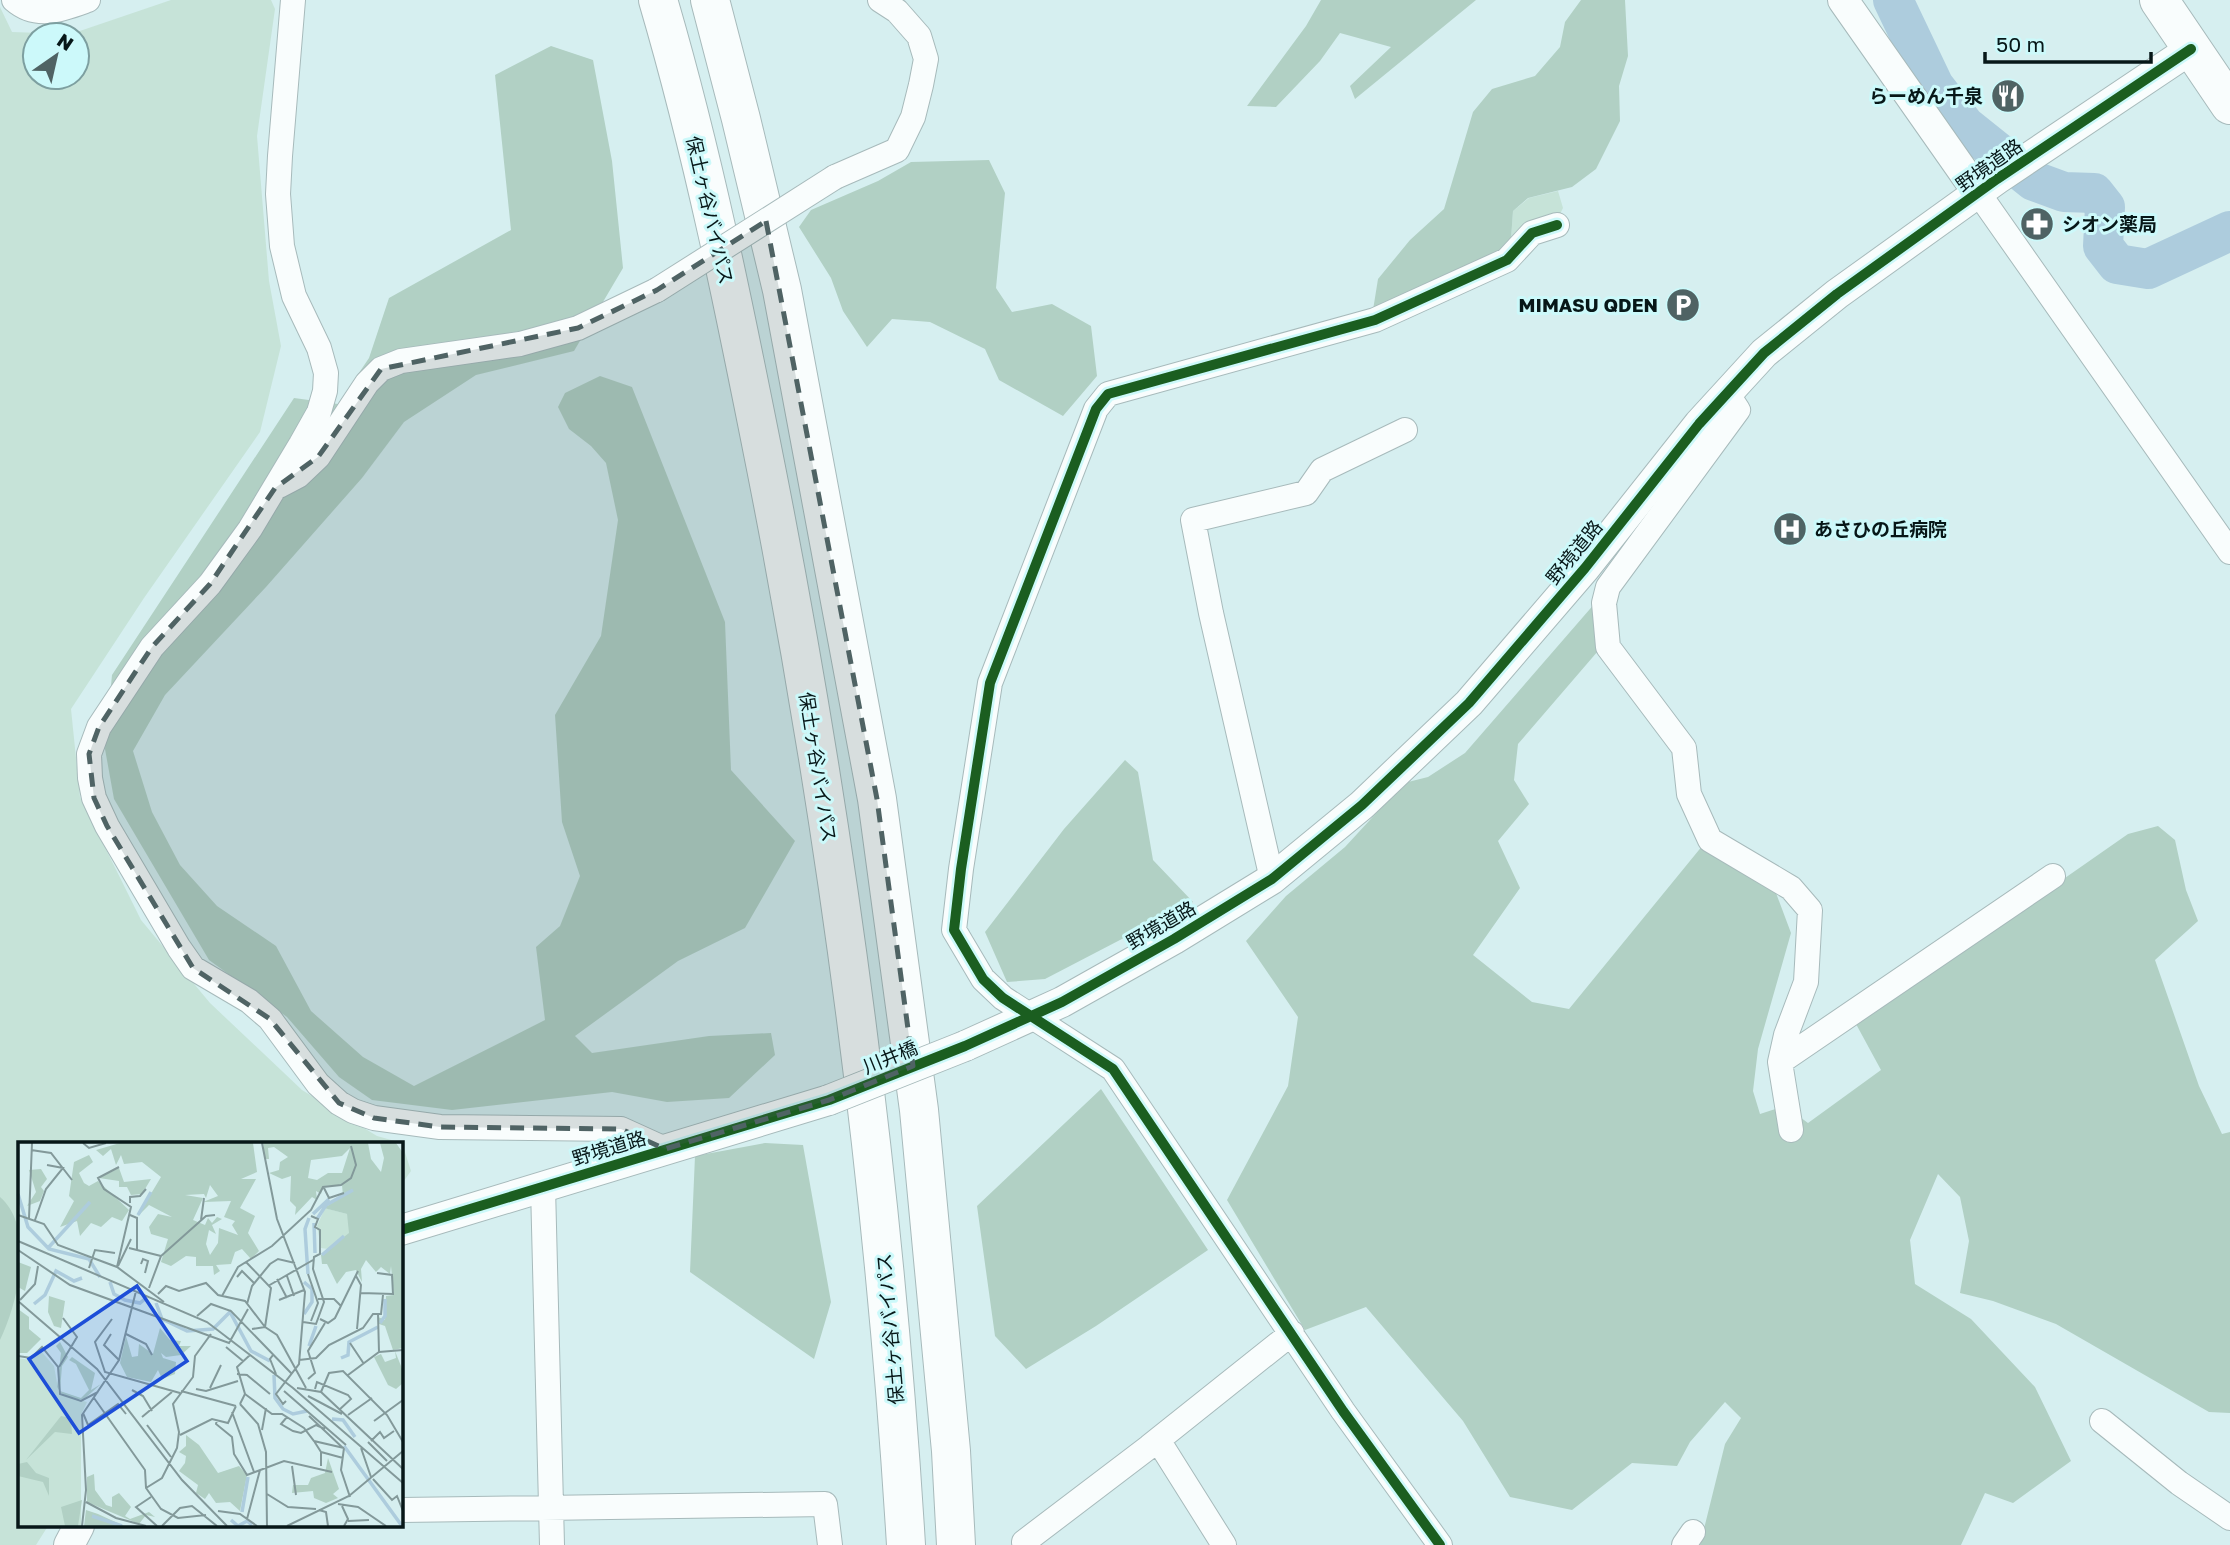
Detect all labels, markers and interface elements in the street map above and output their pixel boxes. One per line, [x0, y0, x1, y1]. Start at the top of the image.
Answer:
north arrow [21, 21, 91, 91]
scale bar [1985, 21, 2151, 65]
text: N [53, 28, 78, 55]
text: 50 m [1996, 31, 2045, 57]
restaurant icon: らーめん千泉 [1989, 77, 2027, 115]
place label: らーめん千泉 [1869, 84, 1983, 107]
street label: 保土ヶ谷バイパス [682, 133, 739, 286]
street label: 野境道路 [1951, 133, 2026, 196]
pharmacy icon: シオン薬局 [2018, 205, 2056, 243]
place label: シオン薬局 [2062, 212, 2157, 235]
parking icon: MIMASU QDEN [1664, 286, 1702, 324]
place label: MIMASU QDEN [1519, 293, 1658, 316]
hospital icon: あさひの丘病院 [1771, 510, 1809, 548]
street label: 野境道路 [1541, 515, 1606, 588]
place label: あさひの丘病院 [1814, 517, 1947, 540]
street label: 保土ヶ谷バイパス [795, 690, 842, 844]
street label: 野境道路 [1122, 896, 1199, 954]
street label: 川井橋 [859, 1035, 921, 1078]
street label: 野境道路 [569, 1125, 649, 1170]
inset map [18, 1142, 402, 1528]
street label: 保土ヶ谷バイパス [871, 1253, 908, 1406]

